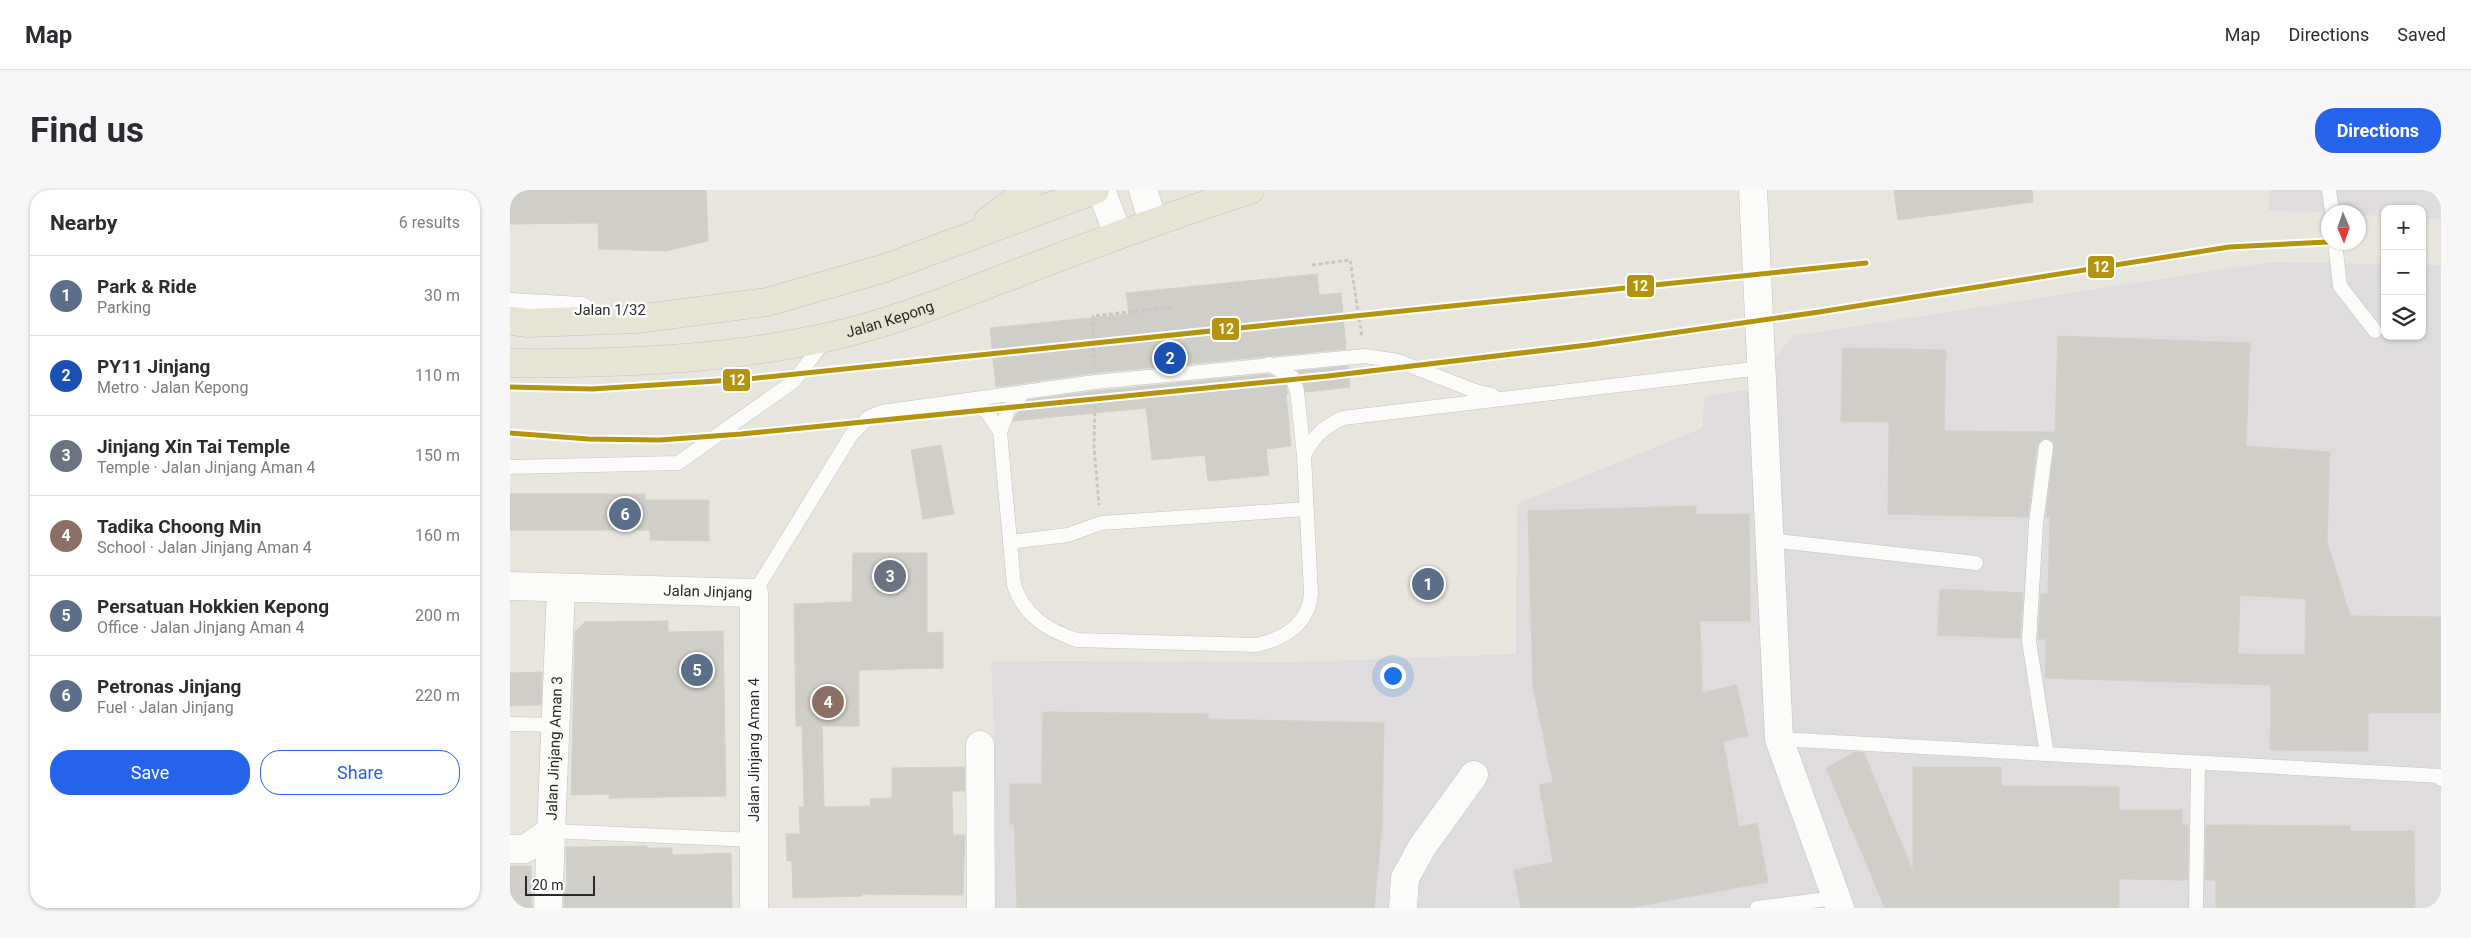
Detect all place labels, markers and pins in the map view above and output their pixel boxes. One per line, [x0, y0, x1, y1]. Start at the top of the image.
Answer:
pin: 2 [1154, 339, 1186, 377]
pin: 6 [609, 495, 641, 533]
pin: 3 [874, 557, 906, 595]
pin: 1 [1412, 565, 1444, 603]
pin: 5 [681, 651, 713, 689]
pin: 4 [812, 683, 844, 721]

